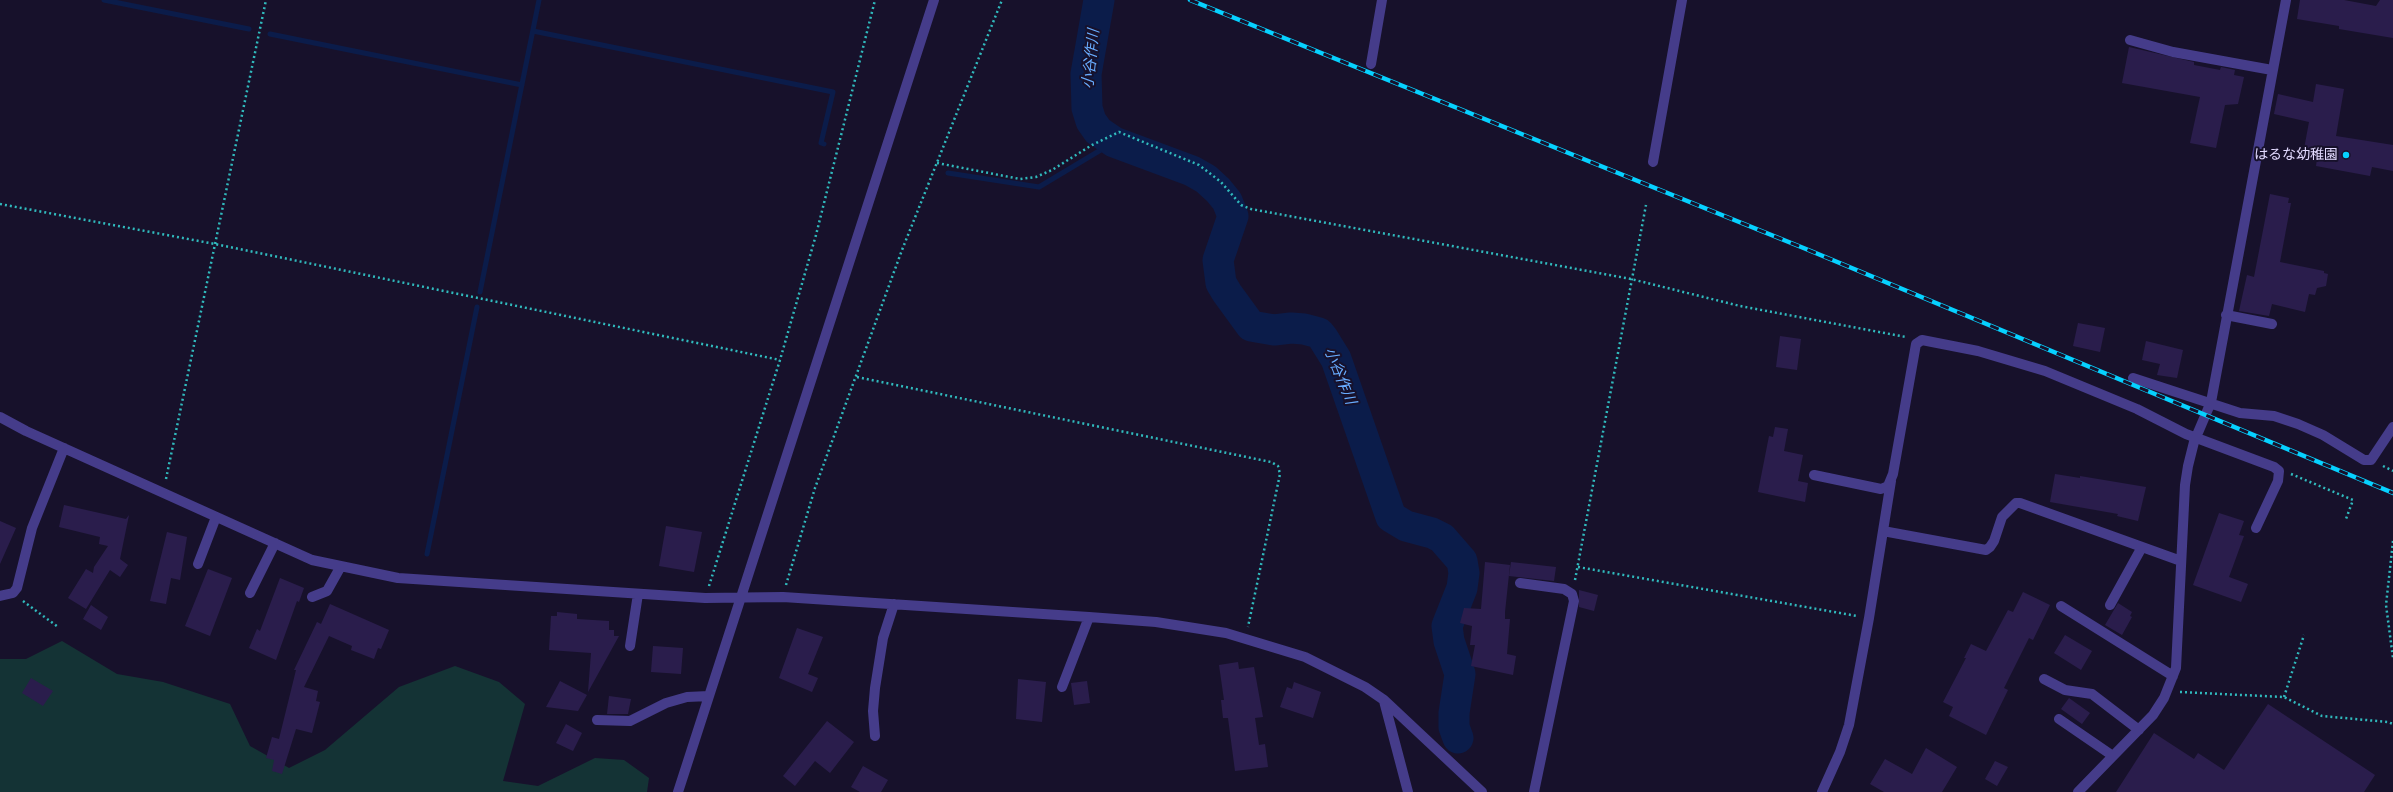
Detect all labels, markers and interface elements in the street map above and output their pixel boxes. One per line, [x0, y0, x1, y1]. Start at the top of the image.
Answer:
water label: 小谷作川 [1079, 28, 1103, 90]
place label: はるな幼稚園 [2254, 147, 2338, 163]
marker: はるな幼稚園 [2341, 150, 2351, 160]
water label: 小谷作川 [1320, 345, 1360, 407]

